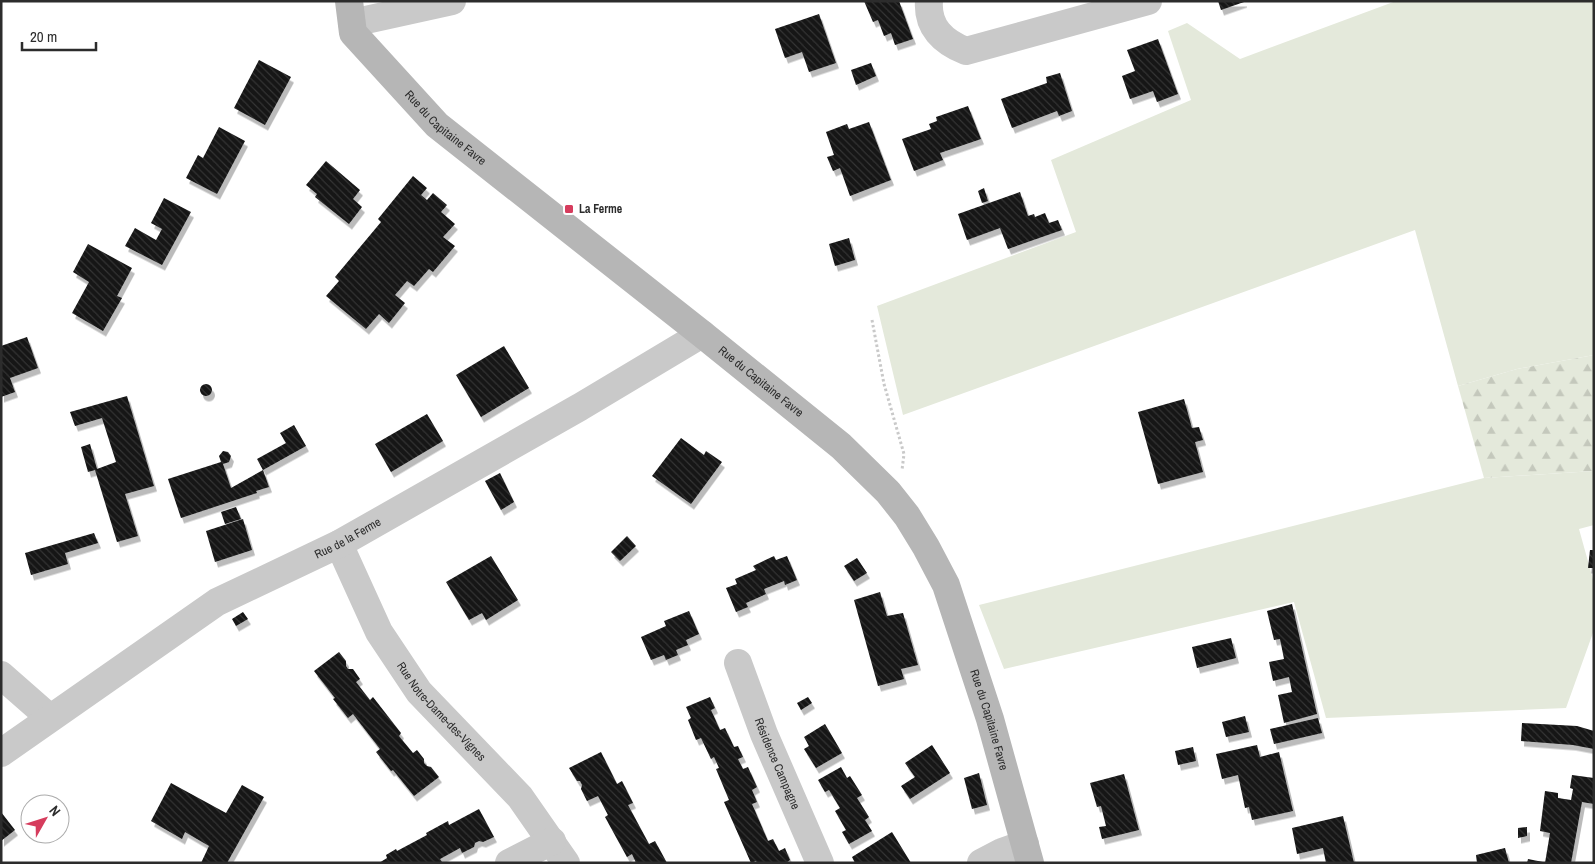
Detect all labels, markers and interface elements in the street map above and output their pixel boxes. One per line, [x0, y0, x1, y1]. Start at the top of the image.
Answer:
scale bar [22, 20, 96, 52]
text: 20 m [30, 26, 57, 47]
street label: Rue du Capitaine Favre [401, 87, 490, 169]
place label: La Ferme [579, 201, 623, 217]
marker: La Ferme [563, 203, 575, 215]
street label: Rue du Capitaine Favre [715, 342, 807, 421]
street label: Rue de la Ferme [312, 514, 384, 562]
street label: Rue Notre-Dame-des-Vignes [393, 659, 489, 765]
street label: Rue du Capitaine Favre [966, 667, 1012, 772]
street label: Résidence Campagne [751, 716, 804, 812]
north arrow [20, 794, 70, 844]
text: N [45, 802, 65, 820]

